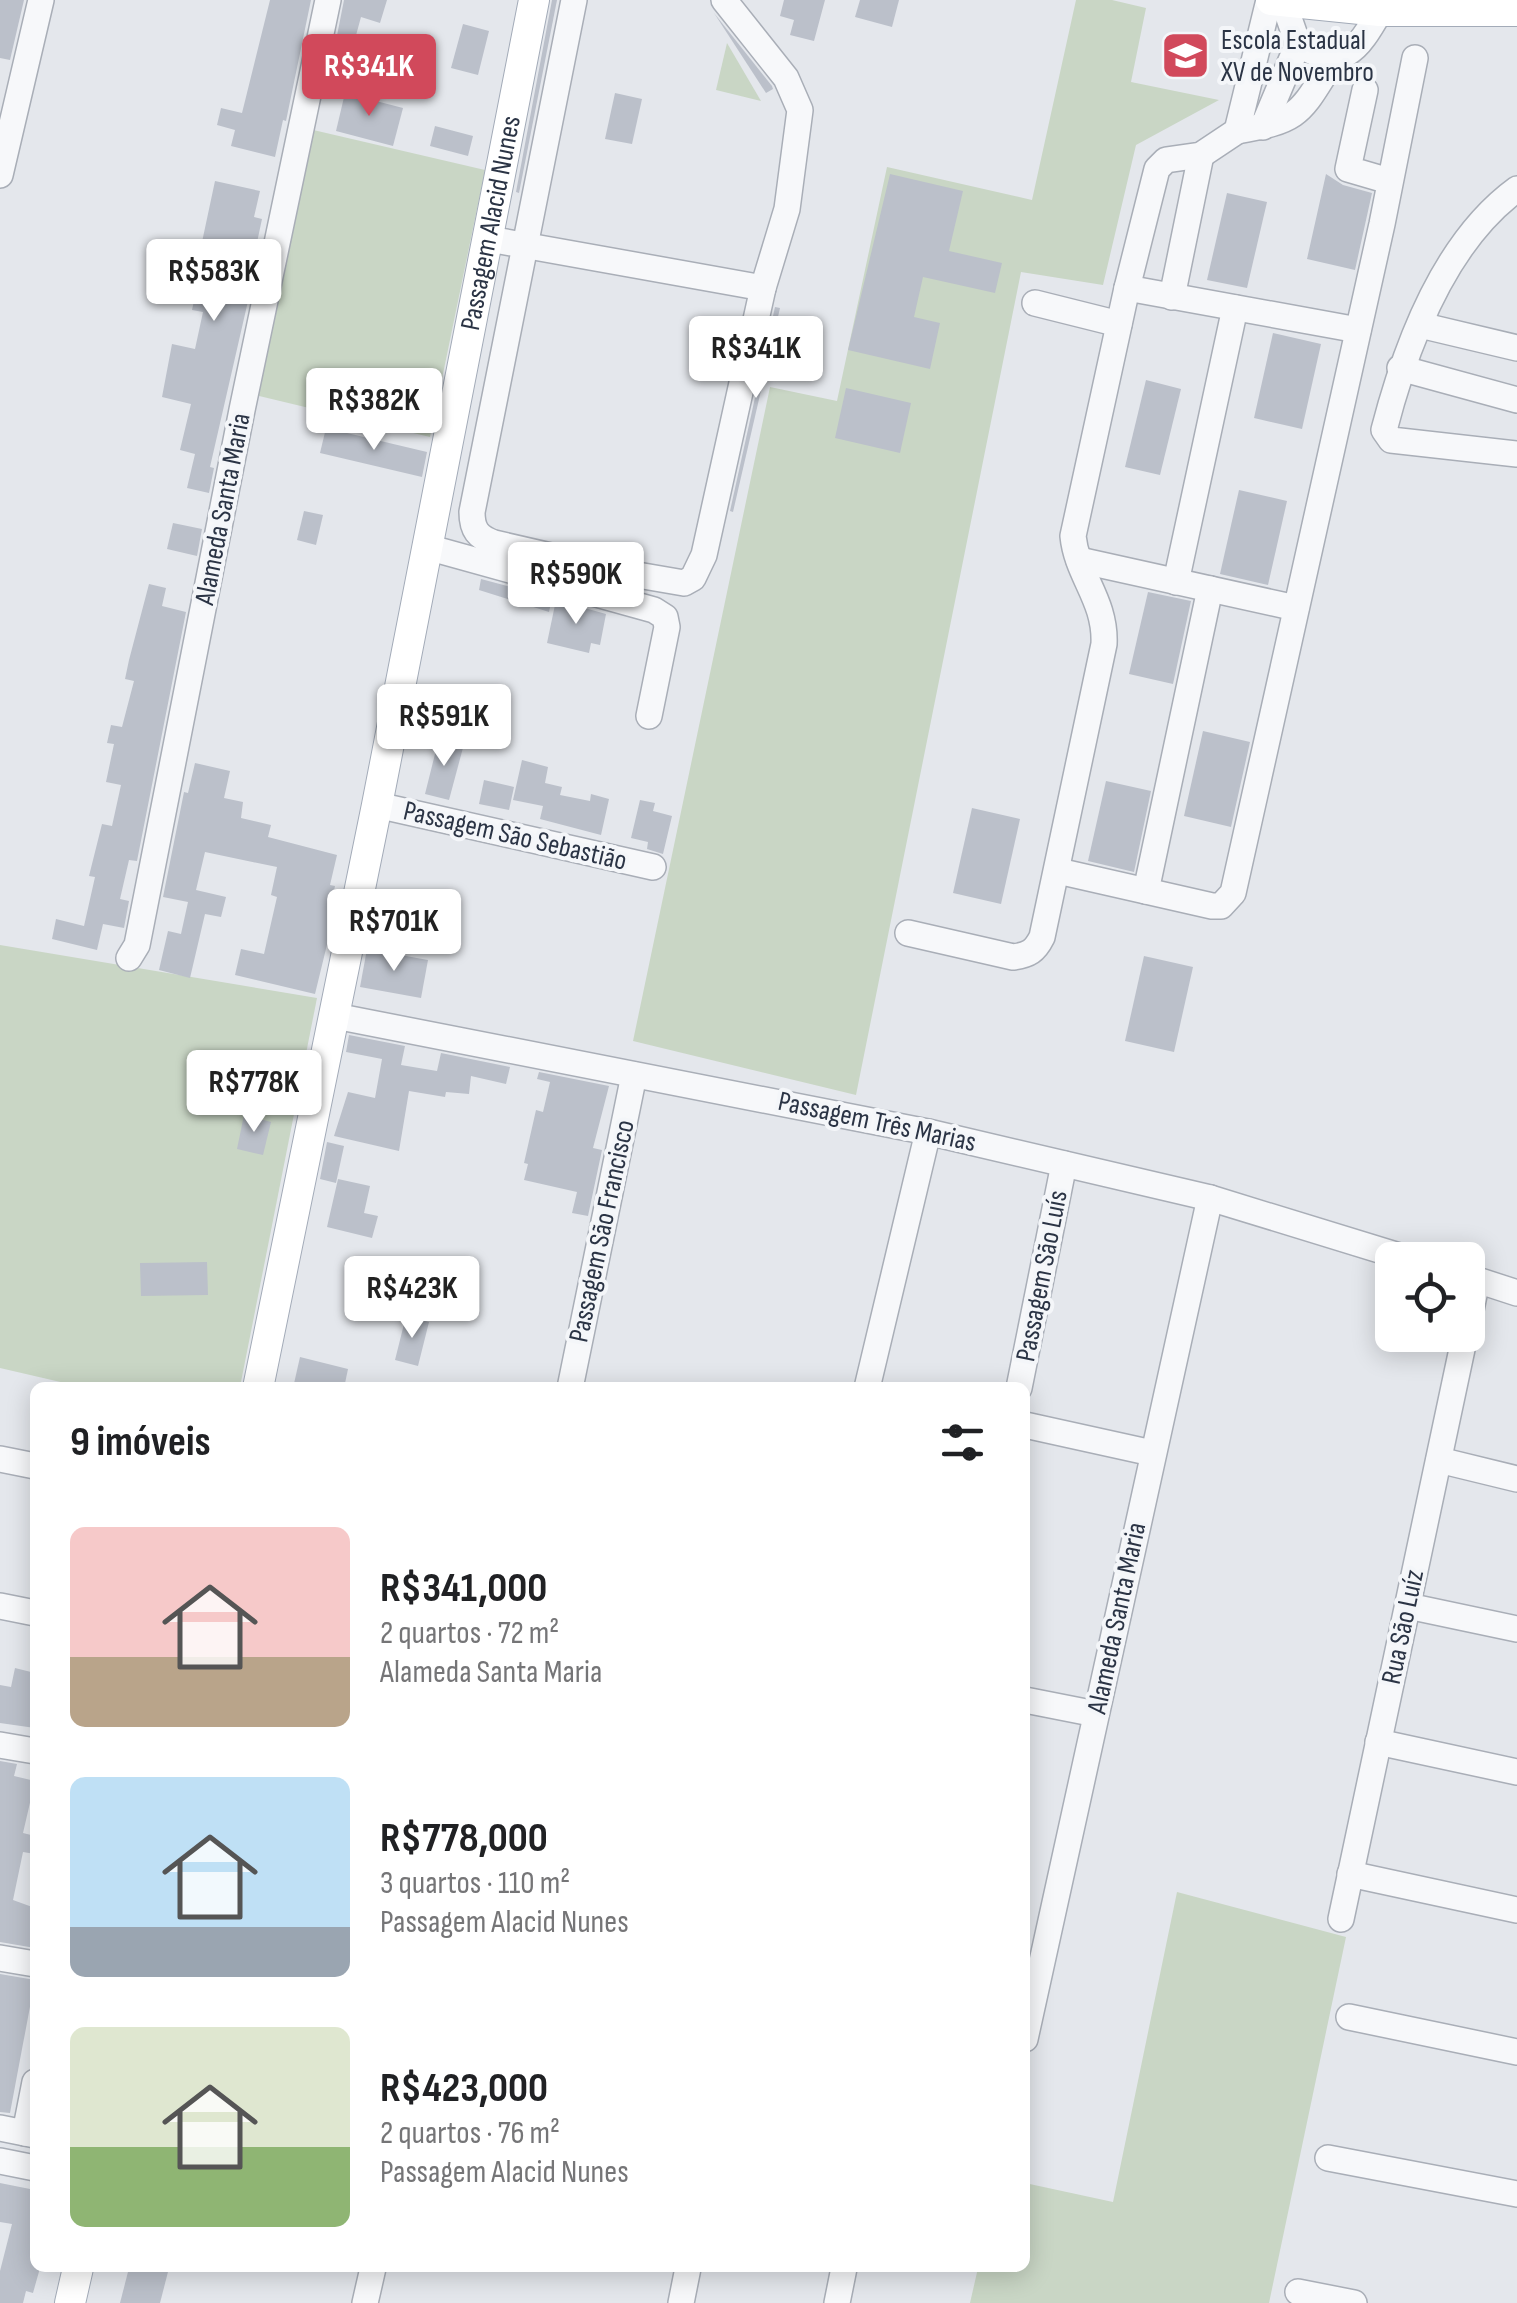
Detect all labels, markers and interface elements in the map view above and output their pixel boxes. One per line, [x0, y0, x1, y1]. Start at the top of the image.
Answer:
place label: Escola Estadual XV de Novembro [1220, 24, 1374, 89]
school or university icon: Escola Estadual XV de Novembro [1160, 30, 1212, 82]
pin: R$341K [288, 34, 450, 119]
text: R$341K [324, 47, 414, 86]
street label: Passagem Alacid Nunes [453, 113, 528, 333]
pin: R$583K [133, 239, 295, 324]
text: R$583K [168, 252, 260, 291]
pin: R$341K [675, 316, 837, 401]
text: R$341K [711, 329, 801, 368]
pin: R$382K [293, 368, 455, 453]
text: R$382K [328, 381, 420, 420]
street label: Alameda Santa Maria [188, 410, 258, 609]
pin: R$590K [495, 542, 657, 627]
text: R$590K [530, 555, 622, 594]
pin: R$591K [363, 684, 525, 769]
text: R$591K [399, 697, 489, 736]
street label: Passagem São Sebastião [400, 794, 630, 878]
pin: R$701K [313, 889, 475, 974]
text: R$701K [349, 902, 439, 941]
pin: R$778K [173, 1050, 335, 1135]
text: R$778K [209, 1063, 299, 1102]
street label: Passagem Três Marias [775, 1085, 979, 1159]
street label: Passagem São Francisco [562, 1117, 642, 1345]
street label: Passagem São Luís [1009, 1188, 1075, 1364]
map controls [1375, 1242, 1485, 1352]
button: locate [1375, 1242, 1485, 1352]
pin: R$423K [331, 1256, 493, 1341]
text: R$423K [366, 1269, 458, 1308]
icon: filters [935, 1415, 990, 1470]
text: 9 imóveis [70, 1417, 211, 1468]
street label: Alameda Santa Maria [1080, 1519, 1153, 1718]
text: R$341,000 [380, 1563, 547, 1614]
icon: home [150, 1567, 270, 1687]
street label: Rua São Luíz [1375, 1567, 1431, 1687]
text: 2 quartos · 72 m² [380, 1614, 559, 1653]
text: Alameda Santa Maria [380, 1653, 602, 1692]
text: R$778,000 [380, 1813, 548, 1864]
icon: home [150, 1817, 270, 1937]
text: 3 quartos · 110 m² [380, 1864, 570, 1903]
text: Passagem Alacid Nunes [380, 1903, 629, 1942]
text: R$423,000 [380, 2063, 548, 2114]
icon: home [150, 2067, 270, 2187]
text: 2 quartos · 76 m² [380, 2114, 560, 2153]
text: Passagem Alacid Nunes [380, 2153, 629, 2192]

